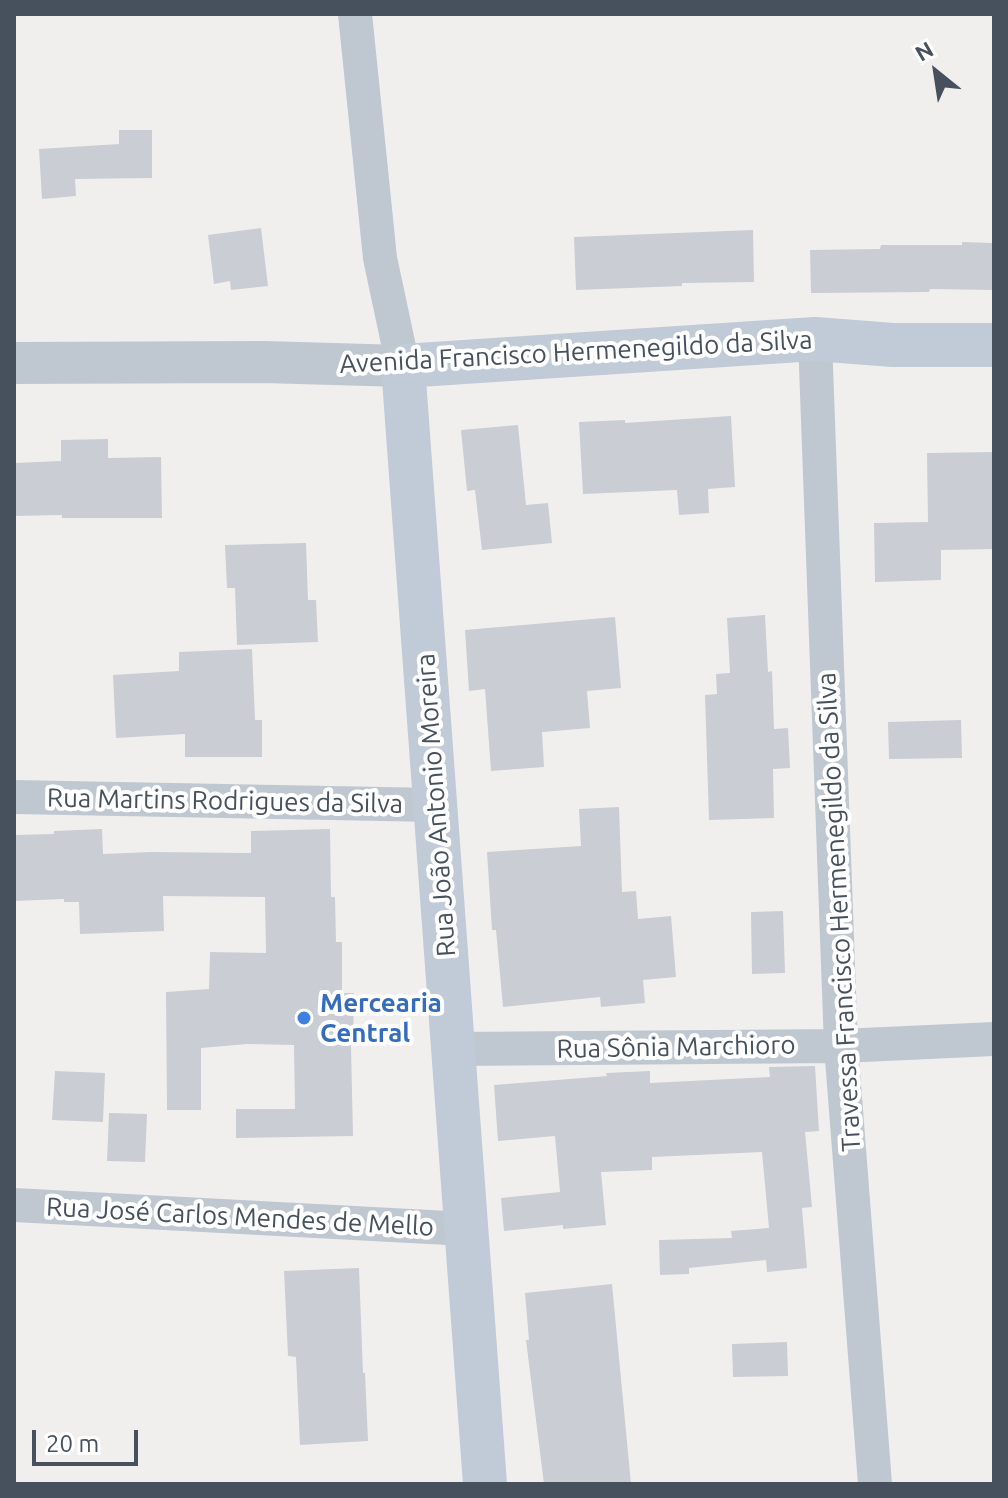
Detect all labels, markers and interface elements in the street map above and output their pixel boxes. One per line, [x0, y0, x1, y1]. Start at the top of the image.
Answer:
north arrow [896, 32, 976, 112]
text: N [910, 36, 937, 66]
street label: Avenida Francisco Hermenegildo da Silva [339, 324, 813, 380]
street label: Rua João Antonio Moreira [410, 652, 462, 958]
street label: Travessa Francisco Hermenegildo da Silva [811, 672, 867, 1152]
street label: Rua Martins Rodrigues da Silva [47, 782, 403, 820]
place label: Mercearia Central [320, 987, 442, 1048]
marker: Mercearia Central [295, 1009, 313, 1027]
street label: Rua Sônia Marchioro [556, 1029, 796, 1065]
street label: Rua José Carlos Mendes de Mello [45, 1191, 435, 1243]
scale bar [36, 1414, 142, 1464]
text: 20 m [46, 1430, 99, 1457]

